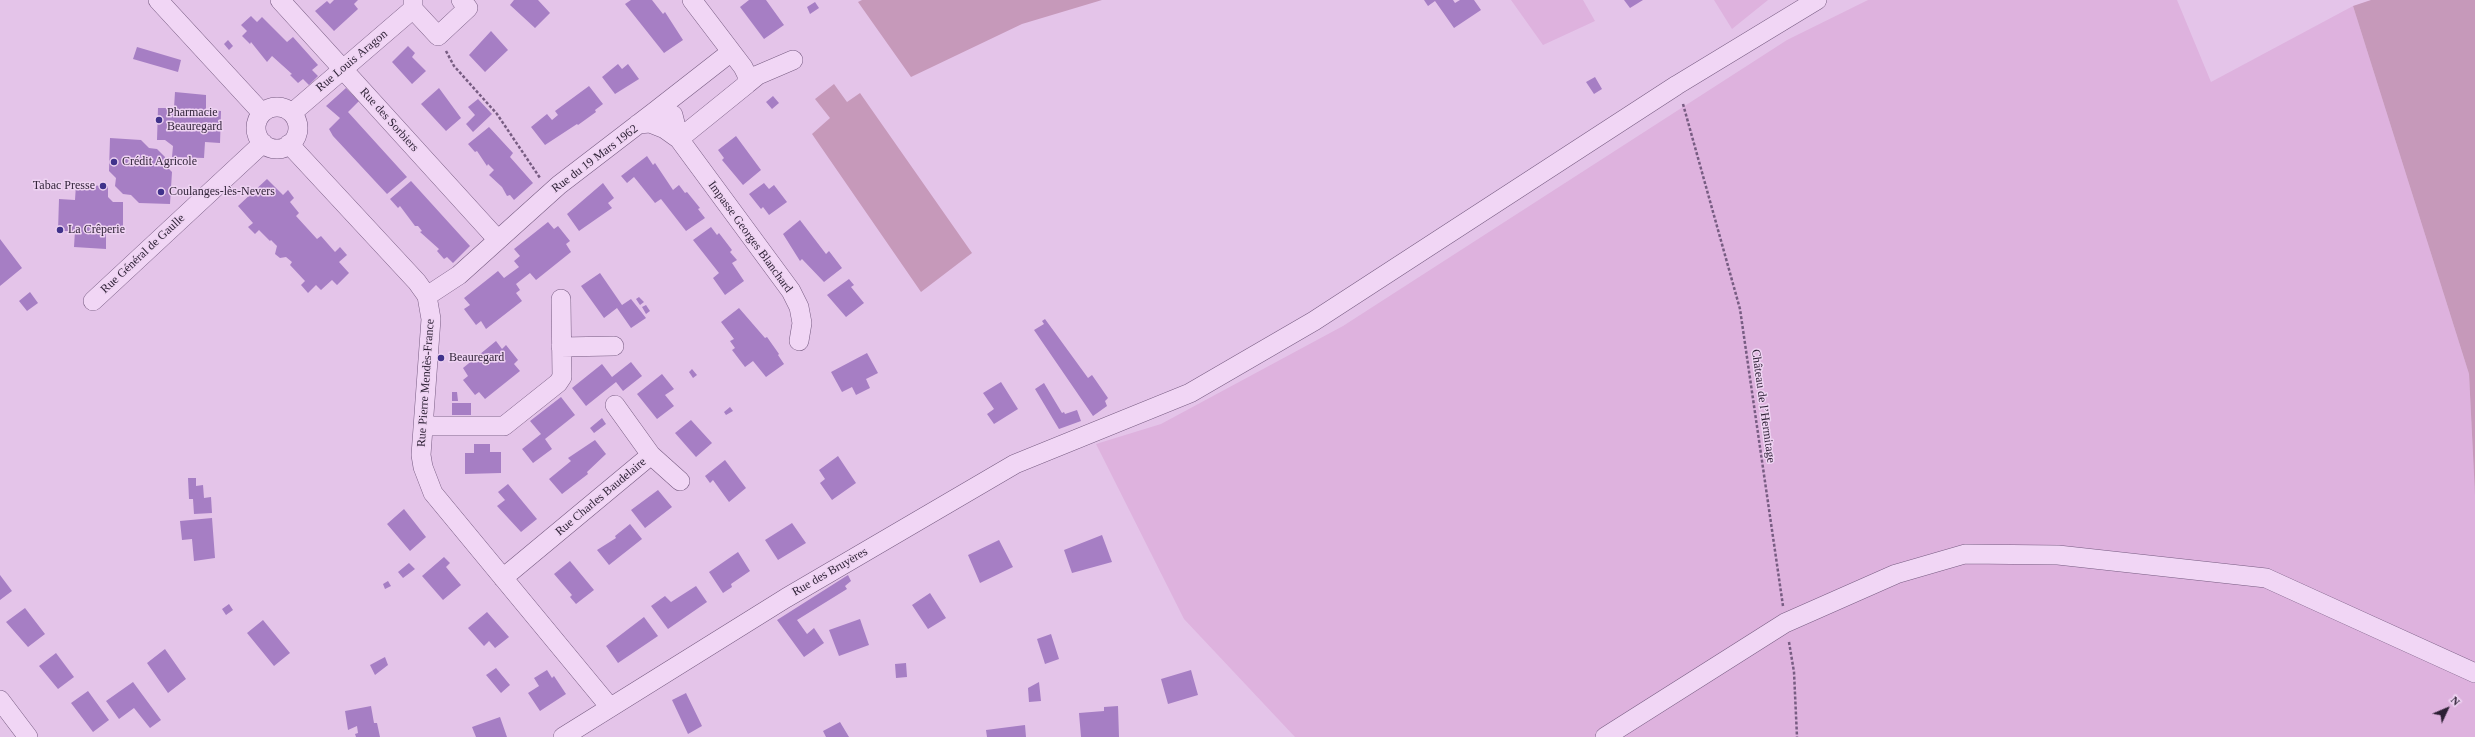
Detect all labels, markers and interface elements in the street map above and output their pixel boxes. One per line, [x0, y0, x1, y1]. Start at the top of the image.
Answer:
street label: Rue Louis Aragon [313, 27, 391, 95]
street label: Rue des Sorbiers [356, 85, 422, 155]
place label: Pharmacie Beauregard [167, 106, 222, 134]
marker: Pharmacie Beauregard [154, 115, 164, 125]
street label: Rue du 19 Mars 1962 [549, 122, 641, 196]
place label: Crédit Agricole [122, 155, 197, 169]
marker: Crédit Agricole [109, 157, 119, 167]
street label: Impasse Georges Blanchard [705, 178, 795, 296]
place label: Tabac Presse [33, 179, 95, 193]
marker: Tabac Presse [98, 181, 108, 191]
place label: Coulanges-lès-Nevers [169, 185, 275, 199]
marker: Coulanges-lès-Nevers [156, 187, 166, 197]
street label: Rue Général de Gaulle [98, 211, 188, 297]
place label: La Crêperie [68, 223, 125, 237]
marker: La Crêperie [55, 225, 65, 235]
street label: Rue Pierre Mendès-France [414, 318, 438, 448]
street label: Château de l’Hermitage [1748, 348, 1778, 464]
place label: Beauregard [449, 351, 504, 365]
marker: Beauregard [436, 353, 446, 363]
street label: Rue Charles Baudelaire [553, 455, 649, 539]
street label: Rue des Bruyères [790, 545, 870, 599]
north arrow [2427, 689, 2467, 729]
text: N [2449, 694, 2463, 708]

